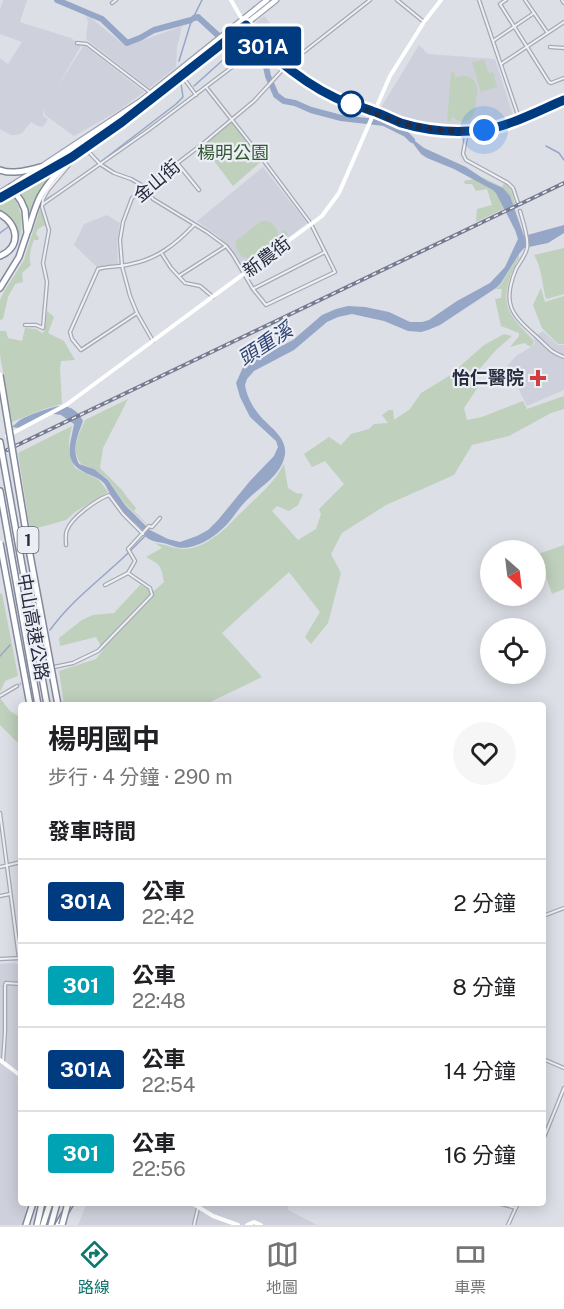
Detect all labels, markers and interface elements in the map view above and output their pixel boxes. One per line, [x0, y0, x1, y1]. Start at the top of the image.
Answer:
line badge: 301A [221, 26, 305, 66]
text: 301A [237, 34, 289, 59]
unlabelled marker [338, 91, 364, 117]
your location [469, 115, 499, 145]
park label: 楊明公園 [197, 142, 269, 163]
street label: 金山街 [129, 155, 184, 206]
street label: 新農街 [239, 232, 295, 281]
water label: 頭重溪 [233, 316, 299, 370]
place label: 怡仁醫院 [452, 367, 524, 388]
marker: 怡仁醫院 [529, 369, 547, 387]
road number: 1 [18, 527, 38, 553]
north arrow [480, 540, 546, 606]
map controls [480, 540, 546, 684]
street label: 中山高速公路 [14, 572, 53, 682]
button: locate [480, 618, 546, 684]
text: 楊明國中 [48, 722, 160, 755]
button: heart [453, 722, 516, 785]
text: 步行 · 4 分鐘 · 290 m [48, 765, 232, 789]
text: 發車時間 [48, 818, 136, 844]
text: 公車 [142, 878, 186, 904]
text: 301A [60, 889, 112, 914]
text: 2 分鐘 [454, 890, 516, 916]
text: 22:42 [142, 905, 194, 929]
text: 公車 [132, 962, 176, 988]
text: 301 [63, 973, 99, 998]
text: 8 分鐘 [452, 974, 516, 1000]
text: 22:48 [132, 989, 186, 1013]
text: 公車 [142, 1046, 186, 1072]
text: 301A [60, 1057, 112, 1082]
text: 14 分鐘 [444, 1058, 516, 1084]
text: 22:54 [142, 1073, 195, 1097]
text: 公車 [132, 1130, 176, 1156]
text: 301 [63, 1141, 99, 1166]
text: 16 分鐘 [444, 1142, 516, 1168]
text: 22:56 [132, 1157, 186, 1181]
tab: 路線 [78, 1238, 111, 1298]
tab: 地圖 [266, 1238, 299, 1298]
tab: 車票 [454, 1238, 487, 1298]

